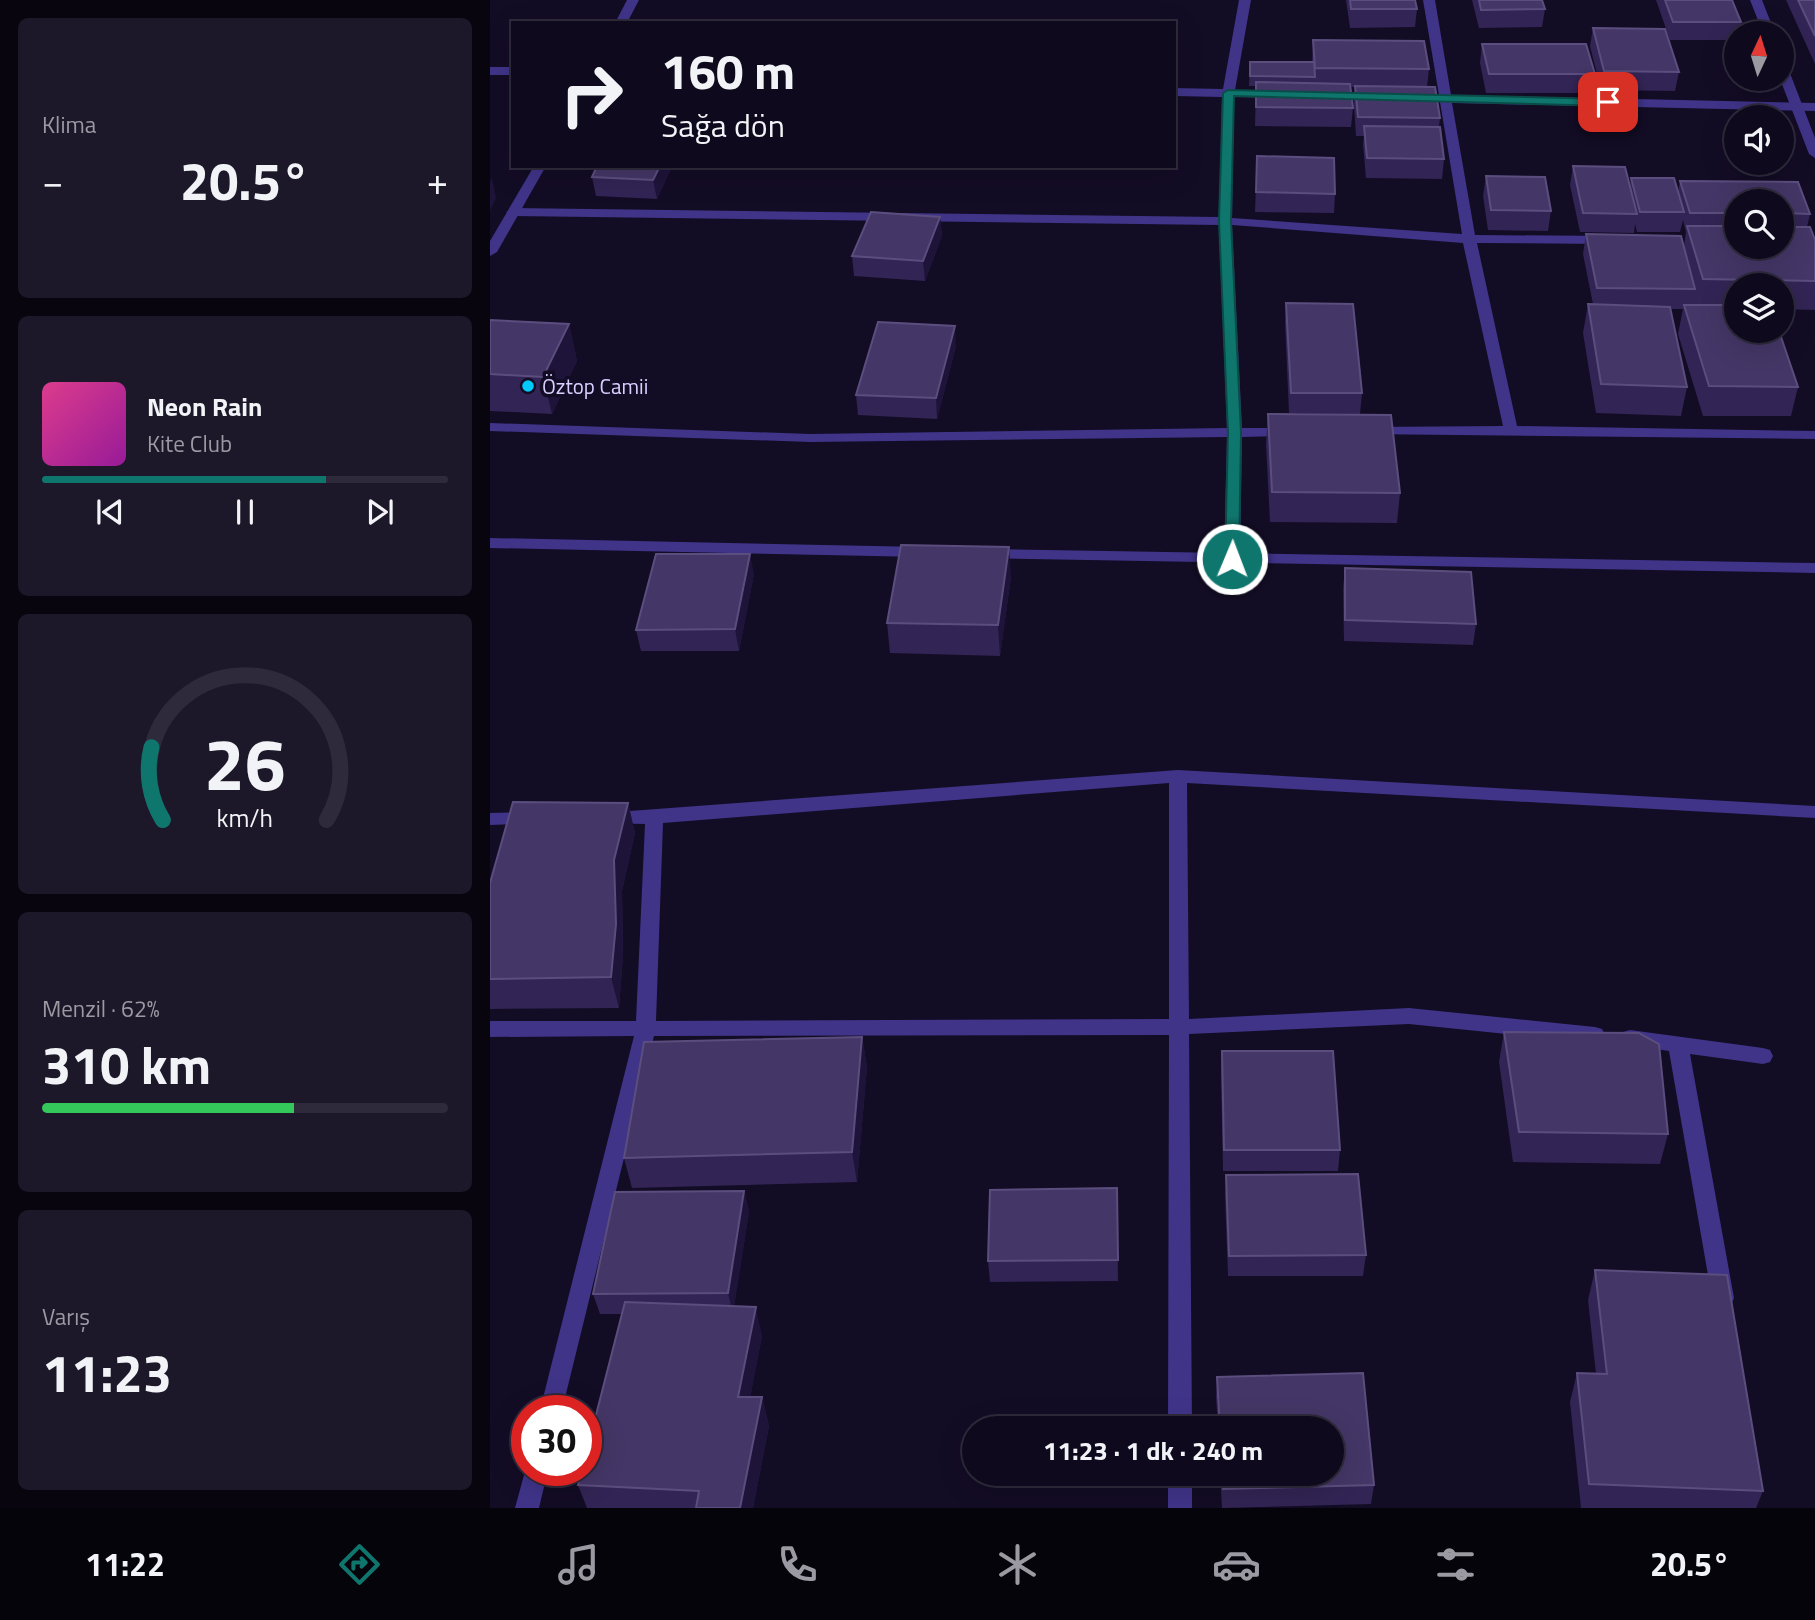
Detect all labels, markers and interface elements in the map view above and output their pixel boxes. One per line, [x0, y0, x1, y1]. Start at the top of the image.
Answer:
north arrow [1724, 21, 1794, 91]
map controls [1724, 21, 1794, 343]
text: 160 m [661, 33, 795, 108]
icon: right [546, 49, 637, 140]
pin [1578, 72, 1638, 132]
icon: arrive [1589, 83, 1627, 121]
text: Sağa dön [661, 101, 785, 149]
button: sound [1724, 105, 1794, 175]
text: Klima [42, 107, 96, 142]
text: 20.5° [180, 141, 310, 220]
text: − [42, 152, 63, 210]
text: + [427, 152, 448, 210]
button: search [1724, 189, 1794, 259]
button: layers [1724, 273, 1794, 343]
place label: Öztop Camii [542, 370, 648, 402]
marker: Öztop Camii [520, 378, 536, 394]
text: Neon Rain [147, 387, 262, 426]
text: Kite Club [147, 426, 232, 461]
icon: previous [91, 493, 129, 531]
icon: pause [226, 493, 264, 531]
icon: next [361, 493, 399, 531]
position arrow [1195, 522, 1269, 596]
text: 26 [204, 708, 286, 818]
text: km/h [217, 799, 273, 837]
text: Menzil · 62% [42, 991, 160, 1026]
text: 310 km [42, 1025, 211, 1104]
text: Varış [42, 1299, 90, 1334]
text: 11:23 [42, 1333, 172, 1412]
speed limit sign: 30 [511, 1395, 602, 1486]
text: 11:23 · 1 dk · 240 m [1043, 1431, 1263, 1470]
text: 11:22 [85, 1540, 165, 1588]
icon: directions [335, 1540, 384, 1589]
icon: music [554, 1540, 603, 1589]
icon: phone [773, 1540, 822, 1589]
icon: climate [993, 1540, 1042, 1589]
icon: car [1212, 1540, 1261, 1589]
icon: filters [1431, 1540, 1480, 1589]
text: 20.5° [1650, 1540, 1730, 1588]

